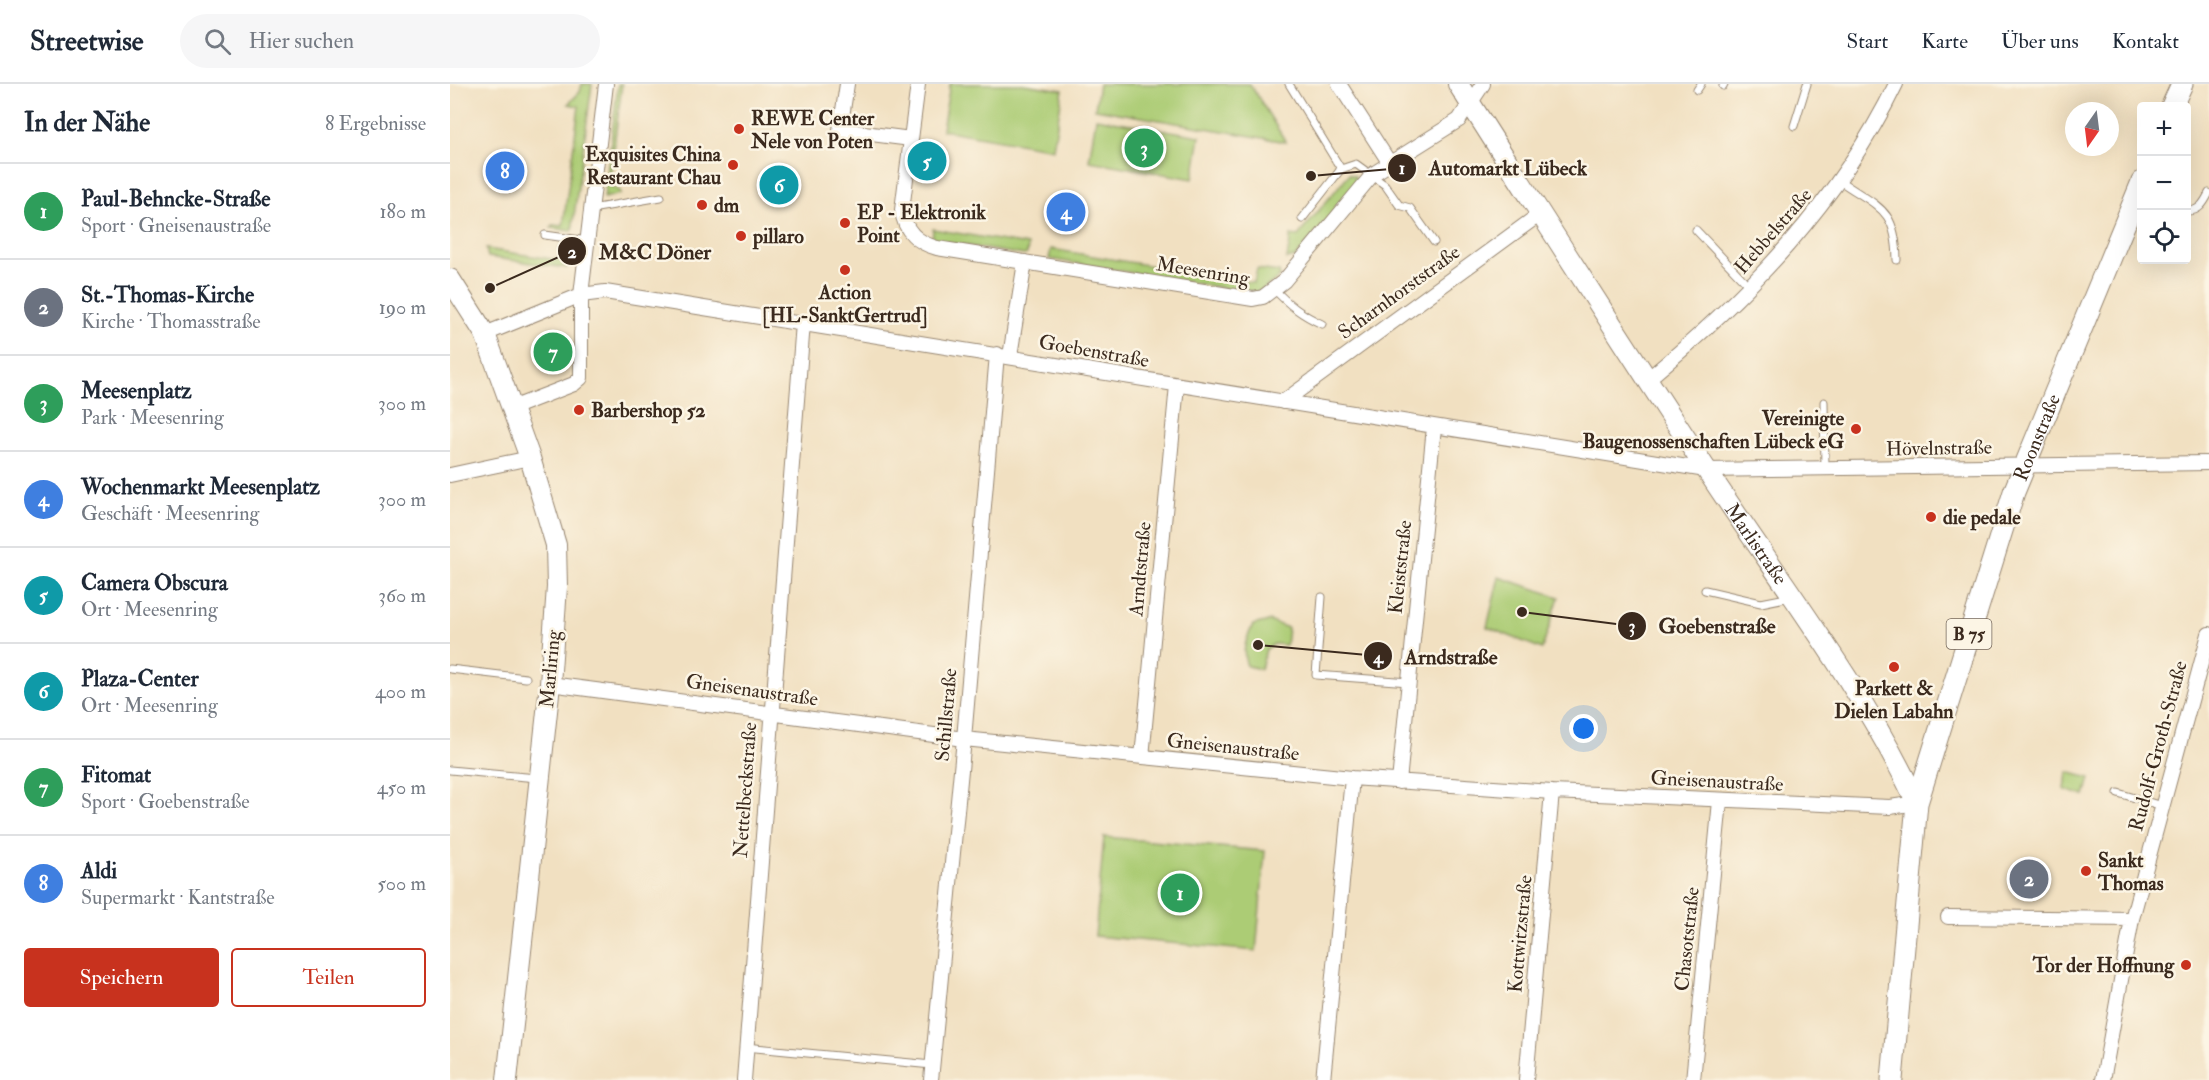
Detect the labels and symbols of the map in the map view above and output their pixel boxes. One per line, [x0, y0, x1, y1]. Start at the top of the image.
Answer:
north arrow [2065, 102, 2119, 156]
place label: REWE Center Nele von Poten [750, 106, 875, 154]
marker: REWE Center Nele von Poten [732, 122, 746, 136]
pin: 3 [1124, 126, 1164, 170]
pin: 5 [908, 138, 946, 184]
place label: Exquisites China Restaurant Chau [585, 142, 722, 190]
pin: 8 [486, 148, 524, 194]
callout: Automarkt Lübeck [1387, 148, 1600, 187]
text: Automarkt Lübeck [1428, 155, 1588, 182]
text: 1 [1399, 157, 1405, 180]
marker: Exquisites China Restaurant Chau [726, 158, 740, 172]
pin: 6 [760, 162, 798, 208]
street label: Hebbelstraße [1729, 183, 1817, 279]
pin: 4 [1046, 190, 1086, 234]
place label: dm [714, 193, 740, 218]
marker: dm [695, 198, 709, 212]
place label: EP - Elektronik Point [857, 200, 986, 248]
marker: EP - Elektronik Point [838, 216, 852, 230]
place label: pillaro [752, 224, 804, 250]
marker: pillaro [734, 229, 748, 243]
callout: M&C Döner [557, 232, 723, 271]
text: M&C Döner [598, 239, 712, 266]
street label: Scharnhorststraße [1333, 239, 1465, 345]
text: 2 [567, 241, 577, 264]
street label: Meesenring [1155, 251, 1253, 291]
marker: Action [HL-SanktGertrud] [838, 263, 852, 277]
place label: Action [HL-SanktGertrud] [762, 280, 928, 329]
street label: Goebenstraße [1037, 329, 1151, 373]
pin: 7 [534, 330, 572, 374]
street label: Roonstraße [2007, 390, 2066, 485]
place label: Barbershop 52 [591, 398, 705, 424]
marker: Barbershop 52 [572, 403, 586, 417]
place label: Vereinigte Baugenossenschaften Lübeck eG [1582, 406, 1845, 455]
marker: Vereinigte Baugenossenschaften Lübeck eG [1849, 422, 1863, 436]
street label: Hövelnstraße [1886, 435, 1992, 461]
street label: Marlistraße [1720, 498, 1793, 589]
place label: die pedale [1943, 505, 2021, 531]
marker: die pedale [1924, 510, 1938, 524]
street label: Kleiststraße [1383, 519, 1417, 615]
street label: Arndtstraße [1123, 521, 1157, 618]
callout: Goebenstraße [1617, 606, 1788, 645]
text: Goebenstraße [1658, 613, 1776, 640]
text: 3 [1629, 615, 1636, 638]
road number: B 75 [1946, 619, 1991, 649]
street label: Marliring [534, 628, 566, 709]
callout: Arndstraße [1363, 637, 1510, 676]
text: Arndstraße [1404, 644, 1498, 671]
text: 4 [1372, 646, 1384, 669]
street label: Rudolf-Groth-Straße [2123, 658, 2193, 834]
marker: Parkett & Dielen Labahn [1887, 660, 1901, 674]
street label: Schillstraße [929, 667, 963, 763]
street label: Gneisenaustraße [684, 668, 820, 712]
place label: Parkett & Dielen Labahn [1834, 676, 1954, 724]
your location [1569, 714, 1598, 743]
street label: Nettelbeckstraße [728, 721, 762, 859]
street label: Gneisenaustraße [1166, 728, 1300, 766]
street label: Gneisenaustraße [1650, 765, 1784, 797]
place label: Sankt Thomas [2097, 848, 2164, 896]
pin: 2 [2010, 856, 2048, 902]
marker: Sankt Thomas [2079, 864, 2093, 878]
pin: 1 [1160, 870, 1200, 916]
street label: Kottwitzstraße [1502, 874, 1538, 994]
street label: Chasotstraße [1669, 886, 1705, 992]
place label: Tor der Hoffnung [2032, 953, 2175, 979]
marker: Tor der Hoffnung [2179, 958, 2193, 972]

